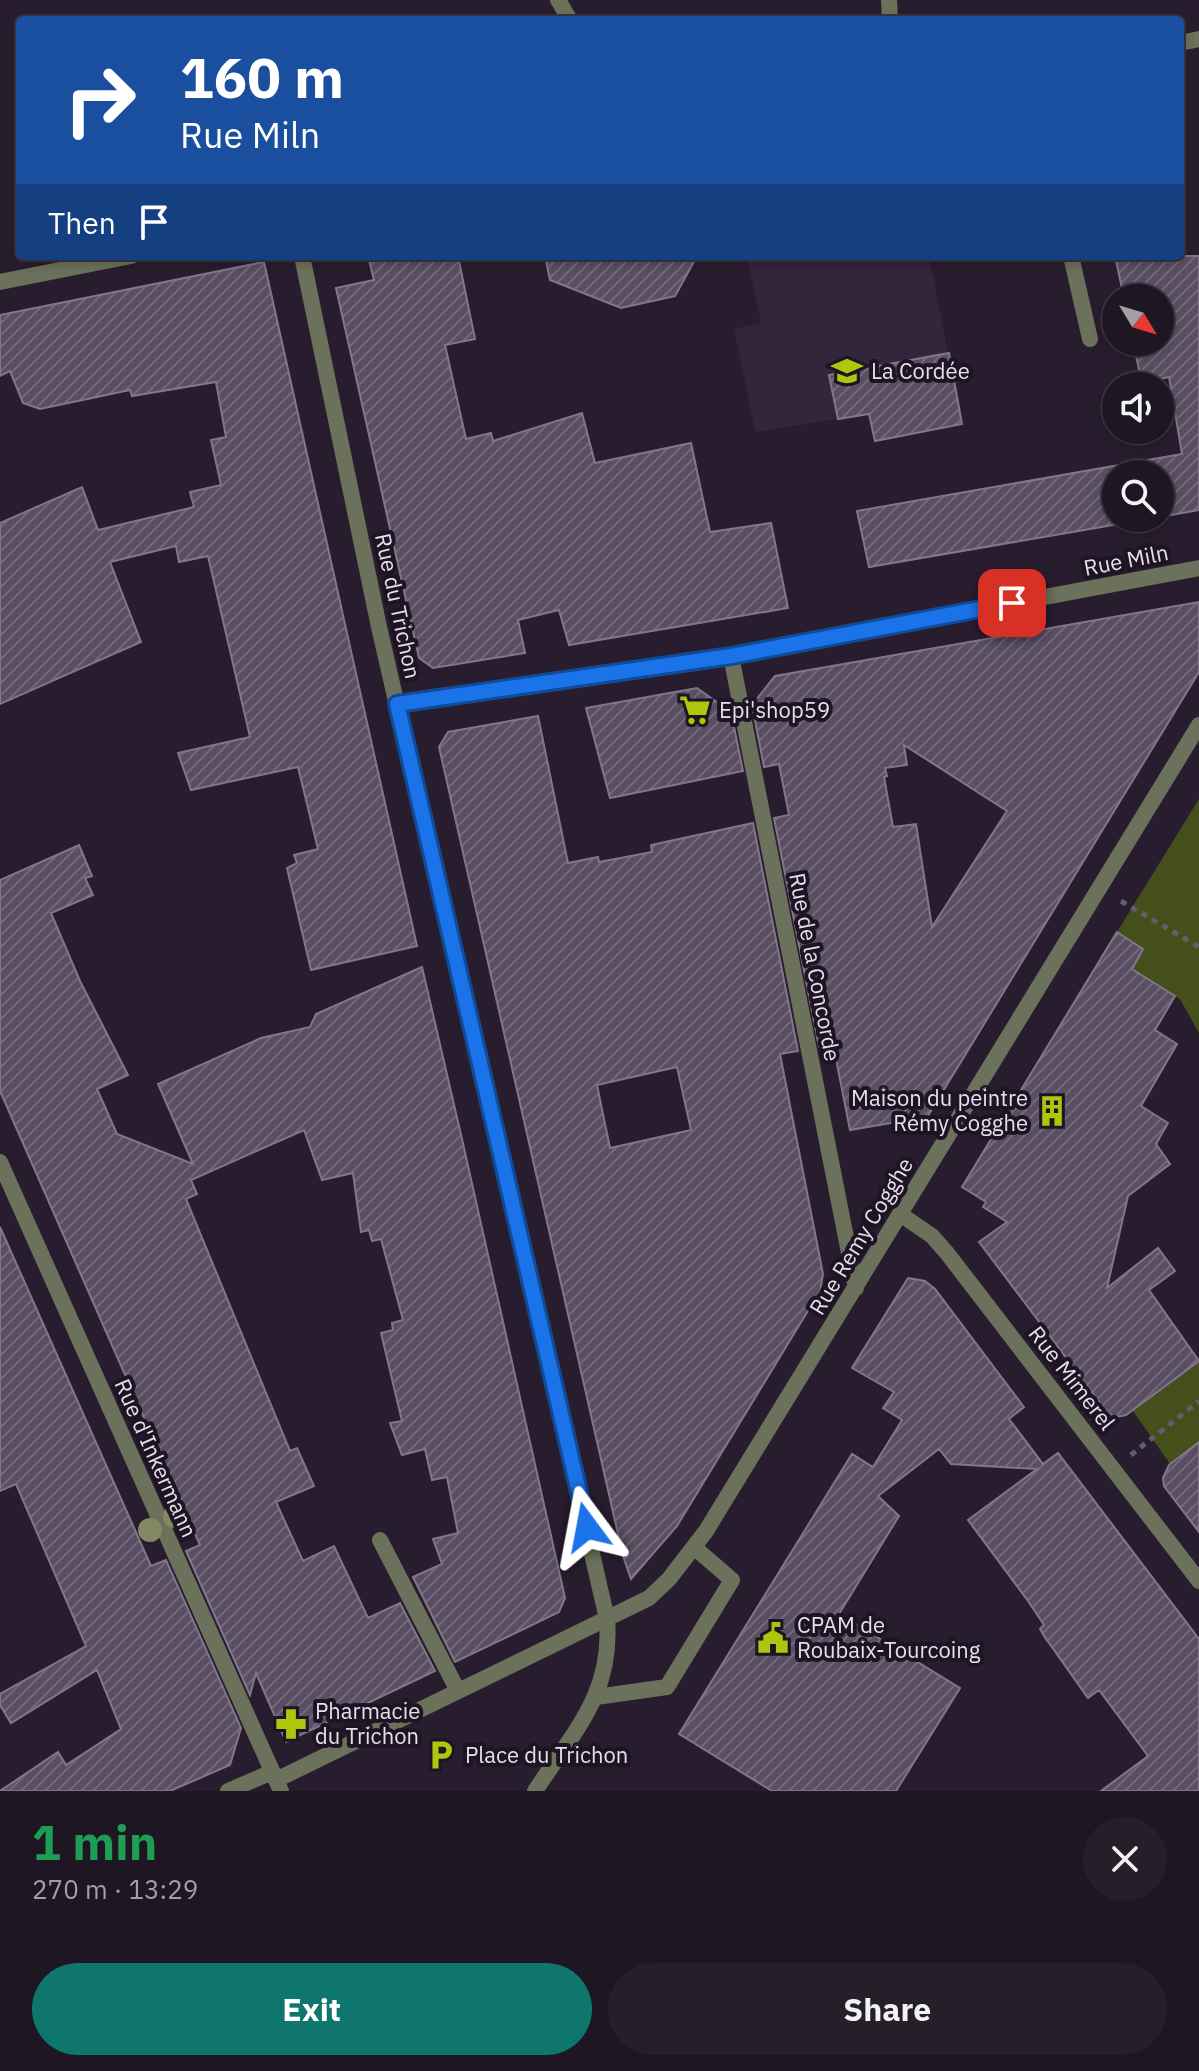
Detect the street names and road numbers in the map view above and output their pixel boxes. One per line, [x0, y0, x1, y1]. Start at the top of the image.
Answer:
street label: Rue du Trichon [369, 531, 428, 681]
street label: Rue Miln [1081, 537, 1171, 582]
street label: Rue de la Concorde [783, 870, 848, 1064]
street label: Rue Remy Cogghe [802, 1152, 919, 1320]
street label: Rue Mimerel [1023, 1320, 1122, 1436]
street label: Rue d'Inkermann [109, 1374, 204, 1542]

